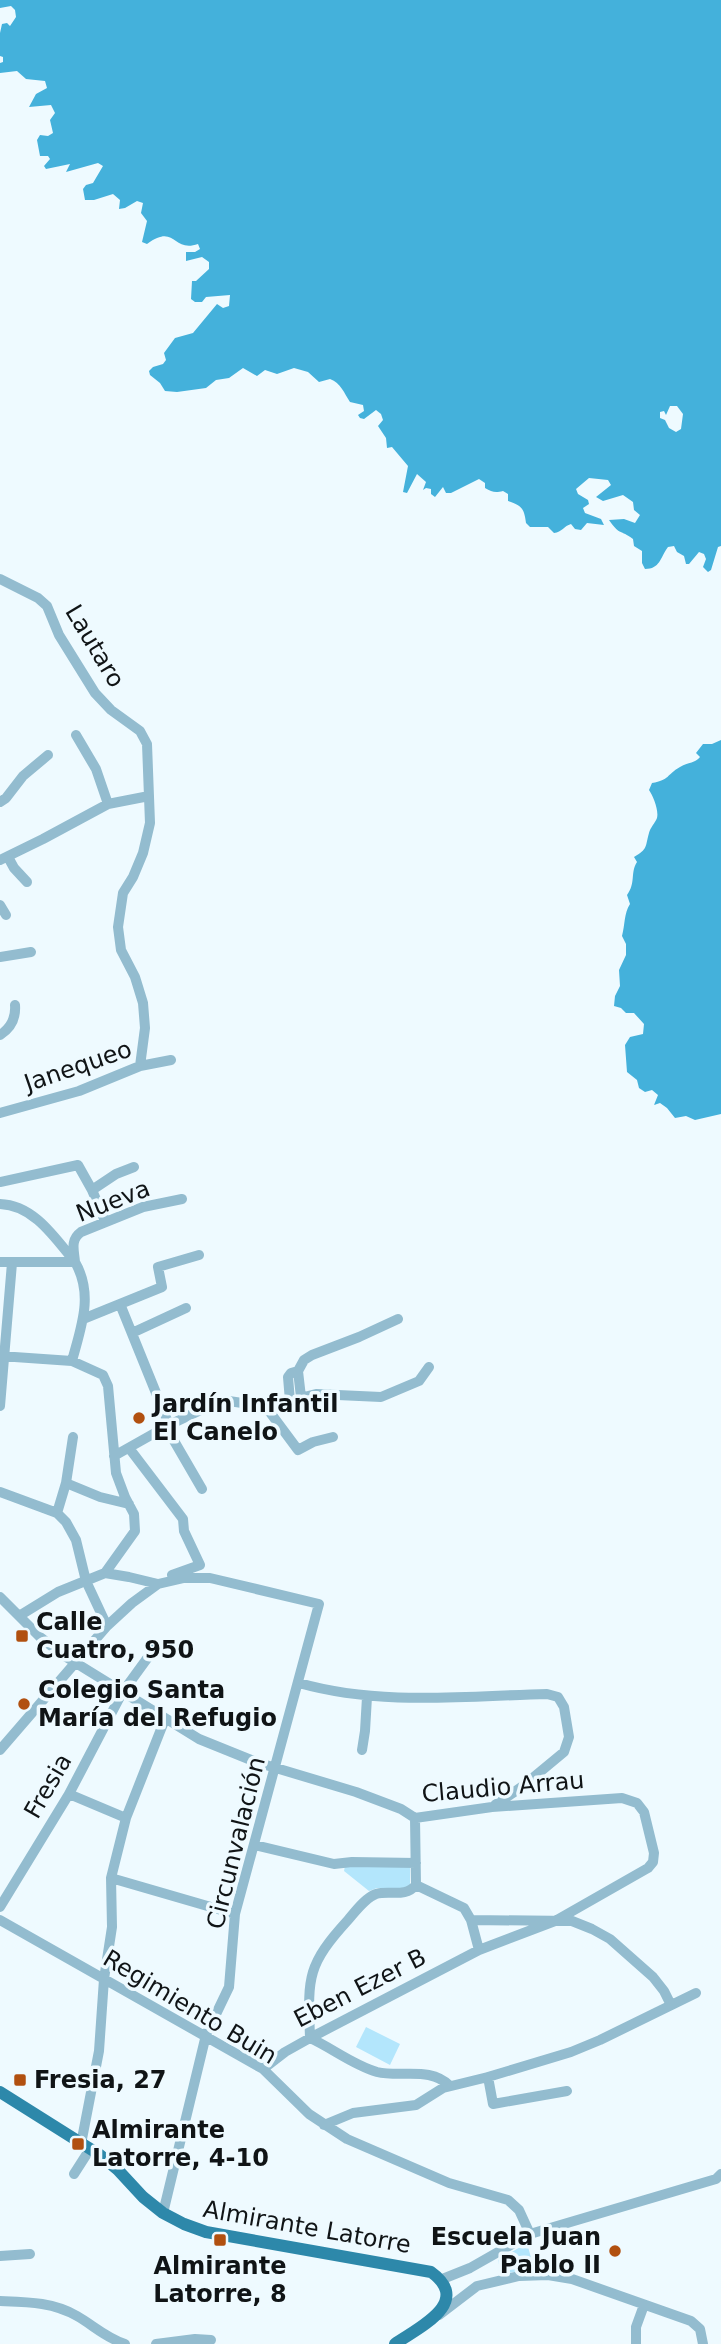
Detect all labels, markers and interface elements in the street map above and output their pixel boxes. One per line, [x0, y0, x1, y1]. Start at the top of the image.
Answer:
street label: Lautaro [59, 600, 131, 692]
street label: Janequeo [19, 1035, 135, 1098]
street label: Nueva [72, 1174, 154, 1228]
place label: Jardín Infantil El Canelo [151, 1390, 338, 1446]
marker: Jardín Infantil El Canelo [131, 1410, 147, 1426]
place label: Calle Cuatro, 950 [36, 1608, 194, 1664]
marker: Calle Cuatro, 950 [14, 1628, 30, 1644]
place label: Colegio Santa María del Refugio [38, 1676, 277, 1732]
marker: Colegio Santa María del Refugio [16, 1696, 32, 1712]
street label: Fresia [18, 1749, 78, 1823]
street label: Circunvalación [201, 1754, 271, 1932]
street label: Claudio Arrau [420, 1766, 586, 1808]
street label: Eben Ezer B [289, 1943, 431, 2033]
street label: Regimiento Buin [98, 1944, 282, 2070]
place label: Fresia, 27 [34, 2066, 167, 2094]
marker: Fresia, 27 [12, 2072, 28, 2088]
place label: Almirante Latorre, 4-10 [92, 2116, 269, 2172]
marker: Almirante Latorre, 4-10 [70, 2136, 86, 2152]
street label: Almirante Latorre [201, 2195, 413, 2259]
place label: Escuela Juan Pablo II [431, 2223, 601, 2279]
marker: Almirante Latorre, 8 [212, 2232, 228, 2248]
marker: Escuela Juan Pablo II [607, 2243, 623, 2259]
place label: Almirante Latorre, 8 [153, 2252, 287, 2308]

